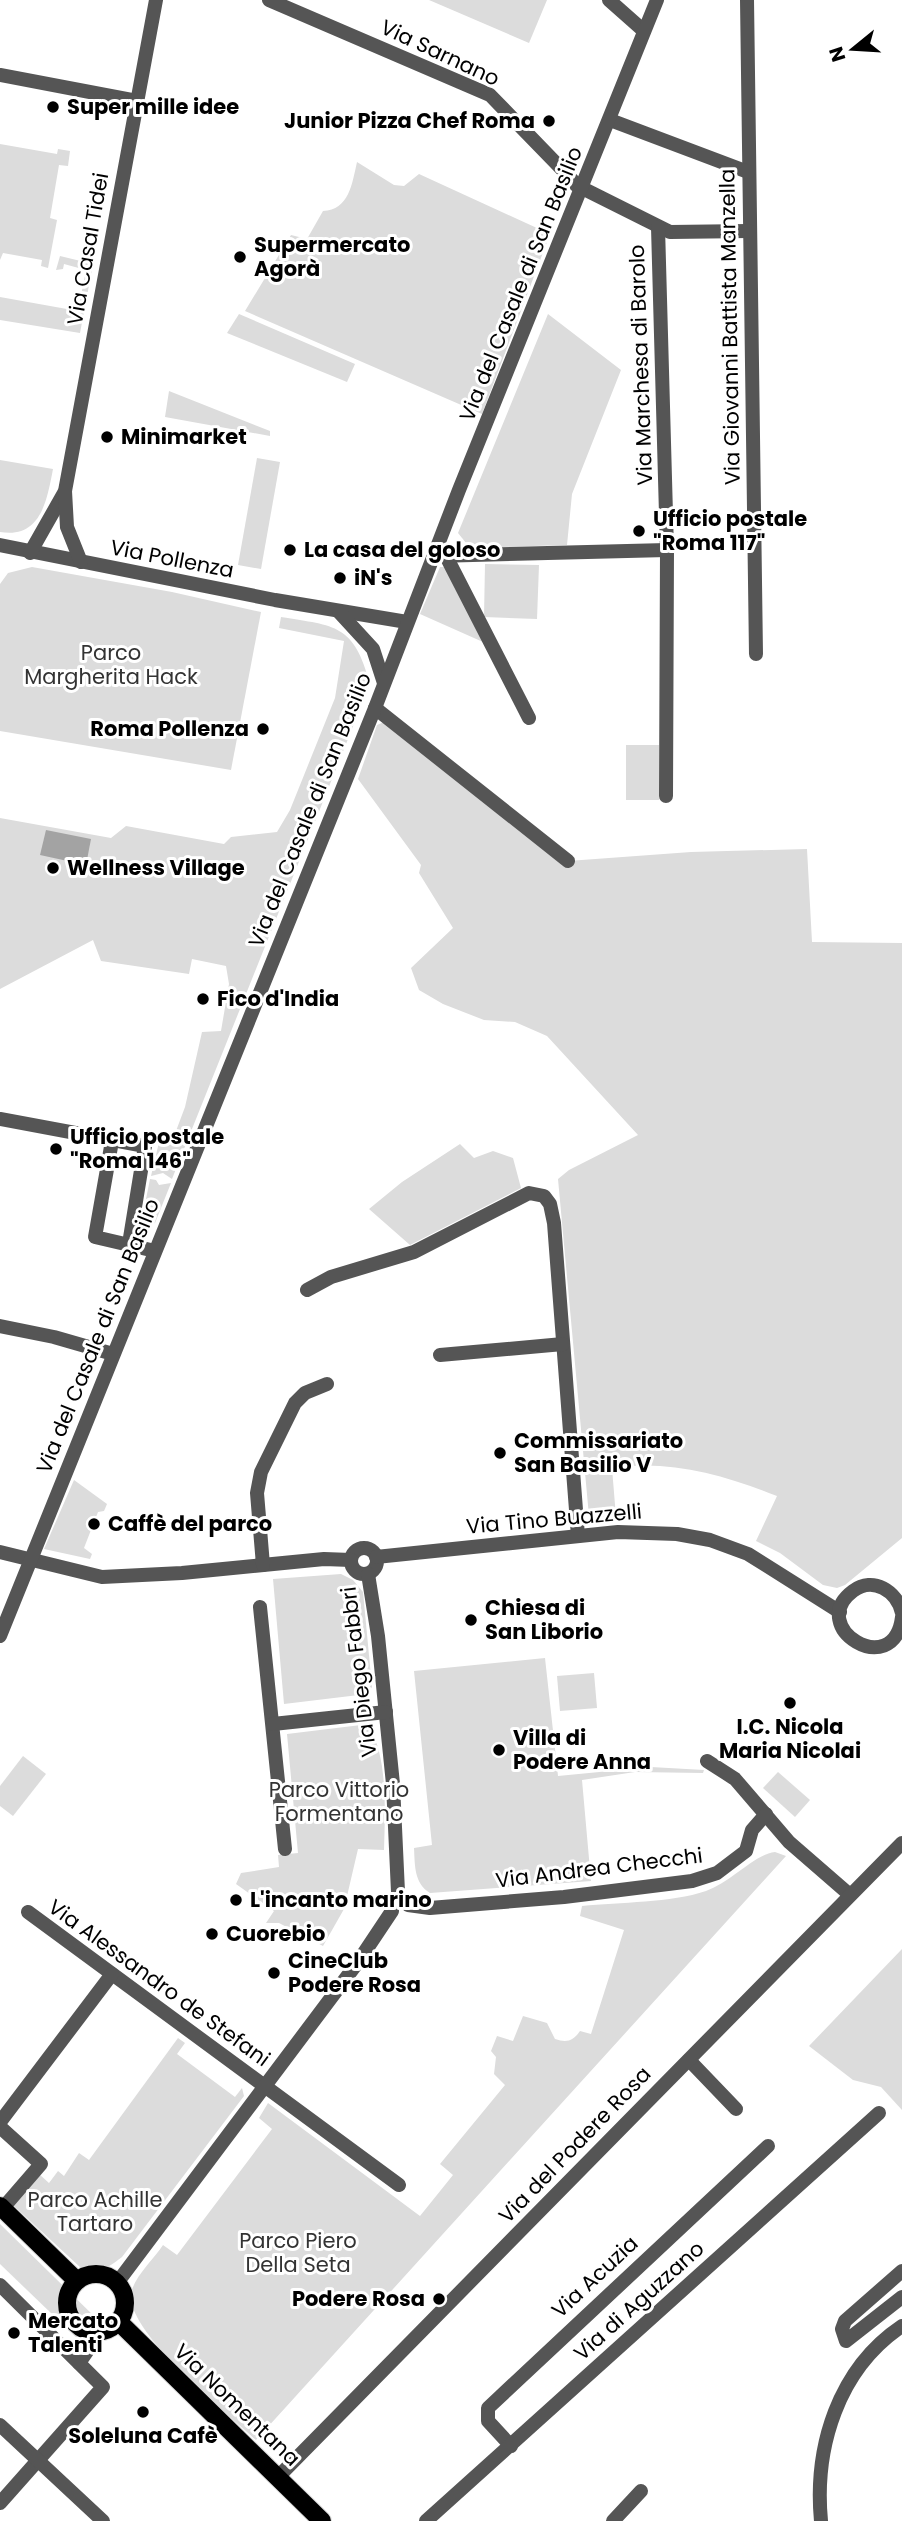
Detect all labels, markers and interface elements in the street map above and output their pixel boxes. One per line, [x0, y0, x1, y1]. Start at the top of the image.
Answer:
street label: Via Sarnano [376, 12, 504, 93]
north arrow [818, 14, 888, 84]
text: N [822, 43, 852, 65]
place label: Super mille idee [67, 92, 239, 121]
marker: Super mille idee [45, 99, 61, 115]
place label: Junior Pizza Chef Roma [284, 106, 535, 135]
marker: Junior Pizza Chef Roma [541, 113, 557, 129]
street label: Via del Casale di San Basilio [452, 142, 589, 426]
street label: Via Giovanni Battista Manzella [712, 169, 747, 485]
street label: Via Casal Tidei [60, 170, 115, 327]
place label: Supermercato Agorà [254, 230, 410, 283]
street label: Via Marchesa di Barolo [622, 244, 659, 486]
marker: Supermercato Agorà [232, 249, 248, 265]
place label: Minimarket [121, 422, 247, 451]
marker: Minimarket [99, 429, 115, 445]
place label: Ufficio postale "Roma 117" [653, 504, 807, 557]
marker: Ufficio postale "Roma 117" [631, 523, 647, 539]
street label: Via Pollenza [108, 532, 236, 585]
place label: La casa del goloso [304, 535, 500, 564]
marker: La casa del goloso [282, 542, 298, 558]
place label: iN's [354, 563, 392, 592]
marker: iN's [332, 570, 348, 586]
park label: Parco Margherita Hack [24, 638, 198, 691]
street label: Via del Casale di San Basilio [241, 668, 378, 952]
place label: Roma Pollenza [90, 714, 249, 743]
marker: Roma Pollenza [255, 721, 271, 737]
place label: Wellness Village [67, 853, 245, 882]
marker: Wellness Village [45, 860, 61, 876]
place label: Fico d'India [217, 984, 339, 1013]
marker: Fico d'India [195, 991, 211, 1007]
place label: Ufficio postale "Roma 146" [70, 1122, 224, 1175]
marker: Ufficio postale "Roma 146" [48, 1141, 64, 1157]
street label: Via del Casale di San Basilio [29, 1194, 166, 1478]
place label: Commissariato San Basilio V [514, 1426, 683, 1479]
marker: Commissariato San Basilio V [492, 1445, 508, 1461]
street label: Via Tino Buazzelli [465, 1496, 643, 1541]
place label: Caffè del parco [108, 1509, 272, 1538]
marker: Caffè del parco [86, 1516, 102, 1532]
street label: Via Diego Fabbri [334, 1585, 383, 1759]
place label: Chiesa di San Liborio [485, 1593, 603, 1646]
marker: Chiesa di San Liborio [463, 1612, 479, 1628]
marker: I.C. Nicola Maria Nicolai [782, 1695, 798, 1711]
place label: I.C. Nicola Maria Nicolai [719, 1712, 861, 1765]
place label: Villa di Podere Anna [513, 1723, 651, 1776]
marker: Villa di Podere Anna [491, 1742, 507, 1758]
park label: Parco Vittorio Formentano [269, 1775, 409, 1828]
street label: Via Andrea Checchi [494, 1840, 704, 1895]
place label: L'incanto marino [250, 1885, 432, 1914]
street label: Via Alessandro de Stefani [42, 1892, 276, 2073]
marker: L'incanto marino [228, 1892, 244, 1908]
place label: Cuorebio [226, 1919, 325, 1948]
marker: Cuorebio [204, 1926, 220, 1942]
place label: CineClub Podere Rosa [288, 1946, 421, 1999]
marker: CineClub Podere Rosa [266, 1965, 282, 1981]
street label: Via del Podere Rosa [492, 2060, 657, 2229]
park label: Parco Achille Tartaro [28, 2185, 162, 2238]
park label: Parco Piero Della Seta [239, 2226, 357, 2279]
street label: Via Acuzia [545, 2229, 644, 2324]
street label: Via di Aguzzano [567, 2234, 710, 2367]
place label: Podere Rosa [292, 2284, 425, 2313]
marker: Podere Rosa [431, 2291, 447, 2307]
place label: Mercato Talenti [28, 2306, 118, 2359]
marker: Mercato Talenti [6, 2325, 22, 2341]
street label: Via Nomentana [168, 2337, 307, 2472]
marker: Soleluna Cafè [135, 2404, 151, 2420]
place label: Soleluna Cafè [68, 2421, 218, 2450]

